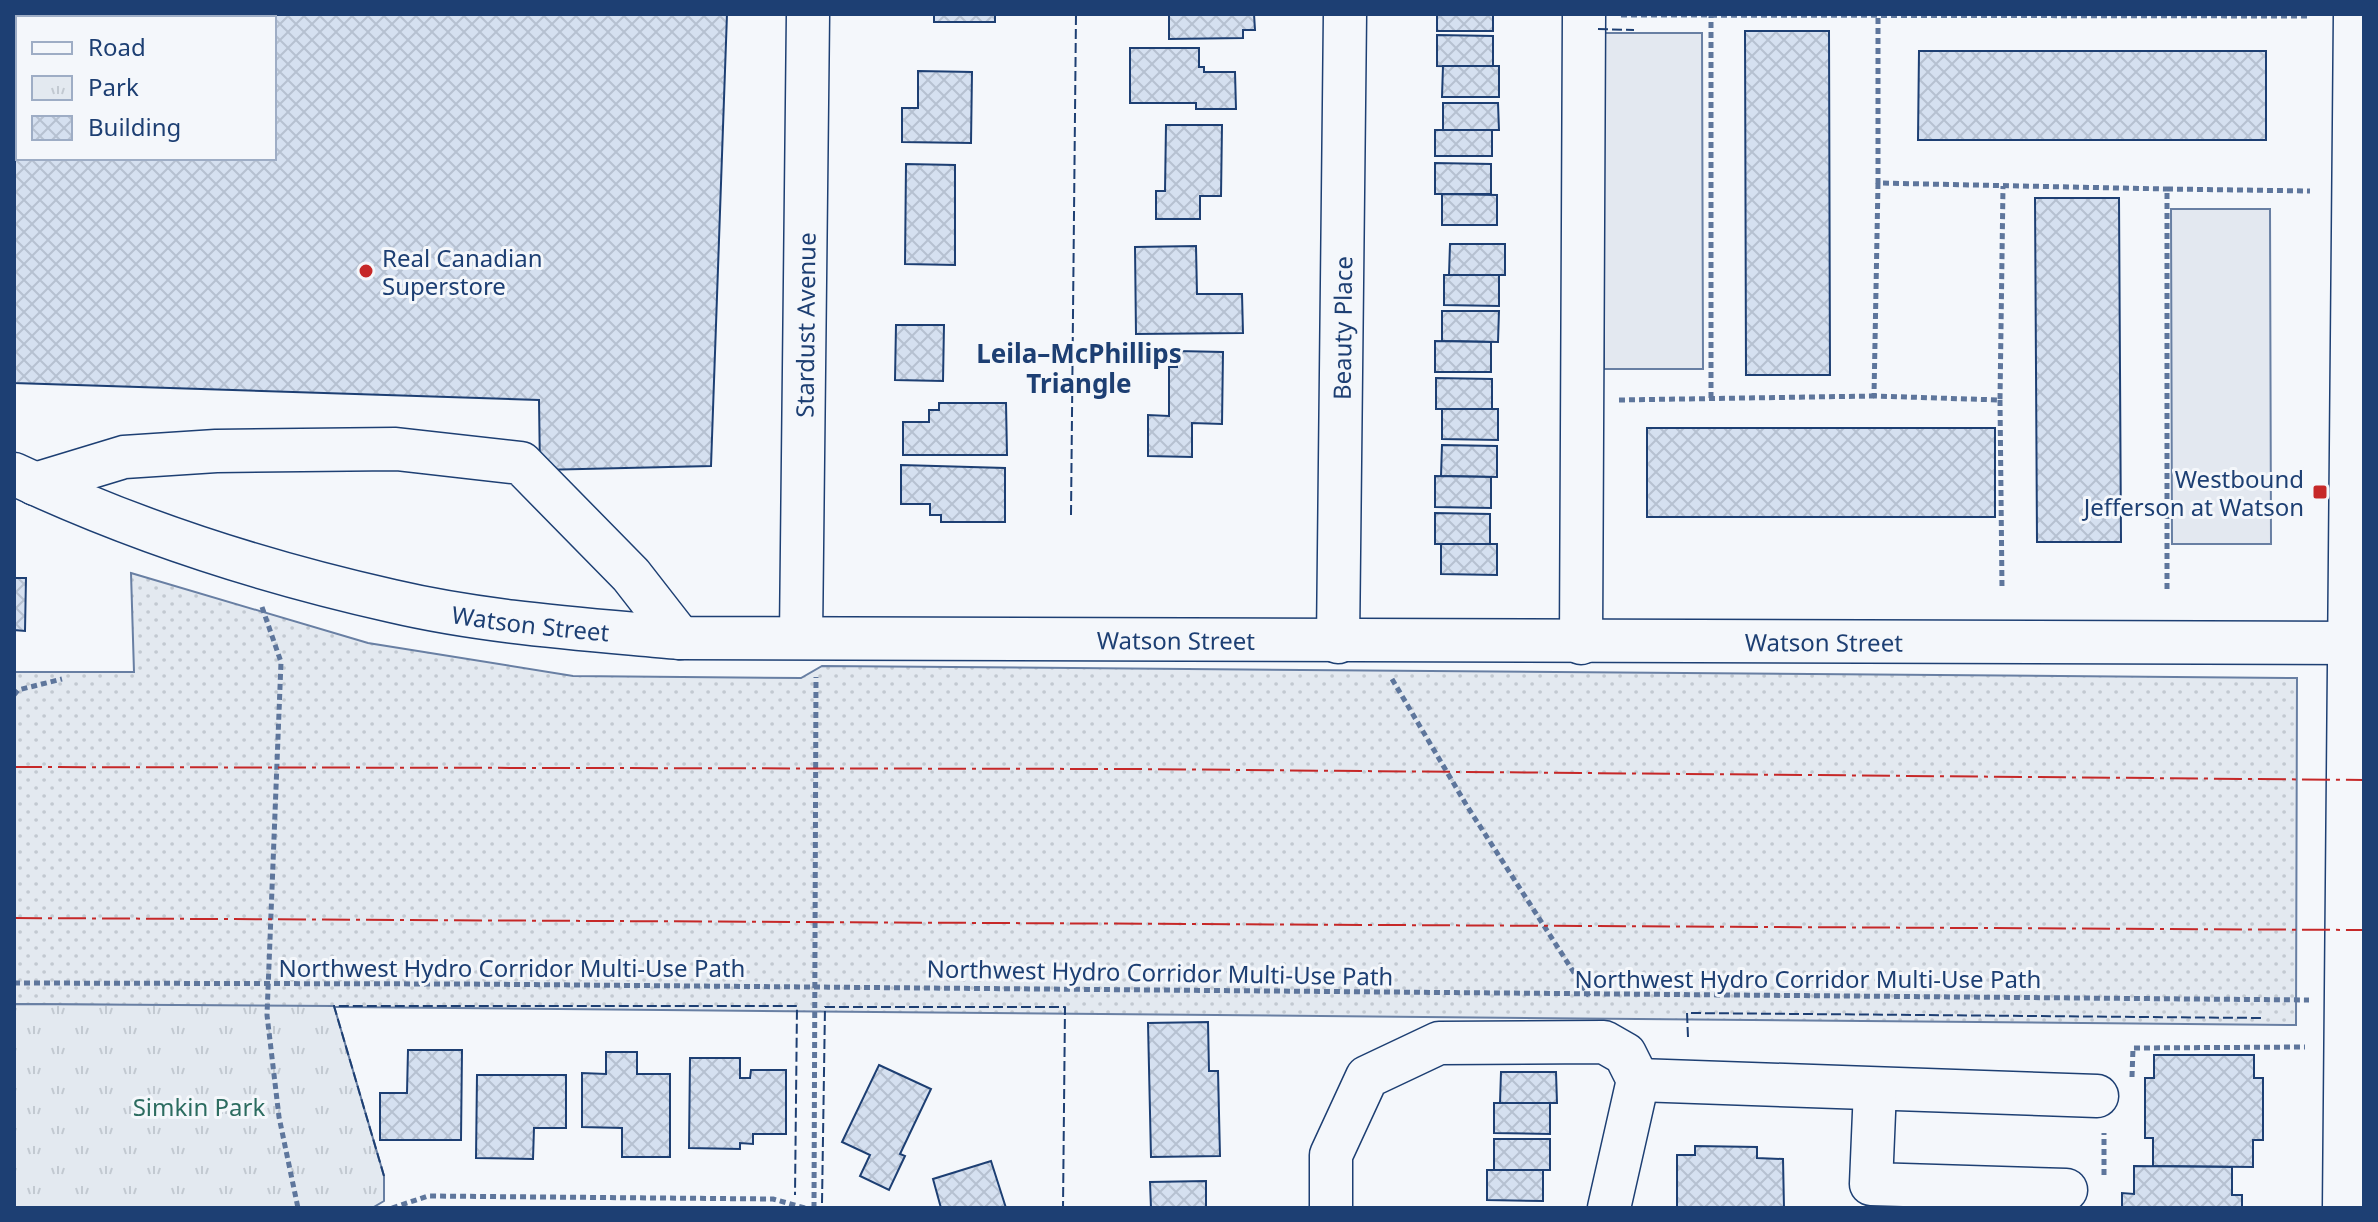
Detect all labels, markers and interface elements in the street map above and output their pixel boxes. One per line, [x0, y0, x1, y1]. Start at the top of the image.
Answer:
legend [16, 16, 276, 160]
text: Road [88, 30, 146, 63]
text: Park [88, 70, 139, 103]
text: Building [88, 110, 181, 143]
street label: Stardust Avenue [787, 232, 822, 418]
place label: Real Canadian Superstore [382, 241, 543, 302]
street label: Beauty Place [1324, 256, 1359, 400]
marker: Real Canadian Superstore [357, 262, 375, 280]
district label: Leila–McPhillips Triangle [976, 335, 1182, 401]
place label: Westbound Jefferson at Watson [2082, 462, 2304, 523]
marker: Westbound Jefferson at Watson [2311, 483, 2329, 501]
street label: Watson Street [450, 597, 611, 648]
street label: Watson Street [1097, 623, 1255, 656]
street label: Watson Street [1745, 625, 1903, 658]
street label: Northwest Hydro Corridor Multi-Use Path [279, 951, 745, 984]
street label: Northwest Hydro Corridor Multi-Use Path [926, 951, 1394, 993]
street label: Northwest Hydro Corridor Multi-Use Path [1575, 962, 2041, 995]
park label: Simkin Park [133, 1090, 265, 1123]

